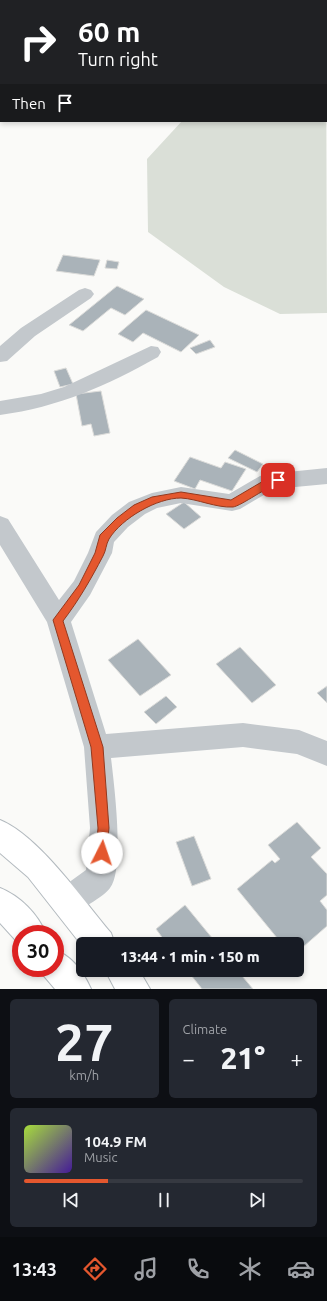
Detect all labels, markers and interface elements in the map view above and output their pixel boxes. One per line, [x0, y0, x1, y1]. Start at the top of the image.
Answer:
icon: right [12, 16, 64, 68]
text: 60 m [78, 16, 140, 47]
text: Turn right [78, 49, 158, 69]
icon: arrive [54, 92, 76, 114]
text: Then [12, 95, 46, 112]
pin [261, 463, 295, 497]
icon: arrive [267, 469, 289, 491]
position arrow [81, 832, 123, 874]
speed limit sign: 30 [12, 925, 64, 977]
text: 13:44 · 1 min · 150 m [120, 948, 260, 965]
text: 27 [55, 1013, 114, 1071]
text: Climate [183, 1022, 227, 1036]
text: 21° [220, 1041, 265, 1075]
text: − [183, 1046, 195, 1071]
text: + [291, 1046, 303, 1071]
text: km/h [69, 1068, 99, 1082]
text: 104.9 FM [84, 1133, 147, 1150]
text: Music [84, 1150, 118, 1164]
icon: previous [60, 1189, 82, 1211]
icon: pause [153, 1189, 175, 1211]
icon: next [246, 1189, 268, 1211]
icon: directions [81, 1255, 109, 1283]
icon: music [132, 1255, 160, 1283]
icon: phone [184, 1255, 212, 1283]
icon: climate [236, 1255, 264, 1283]
icon: car [287, 1255, 315, 1283]
text: 13:43 [12, 1259, 57, 1279]

